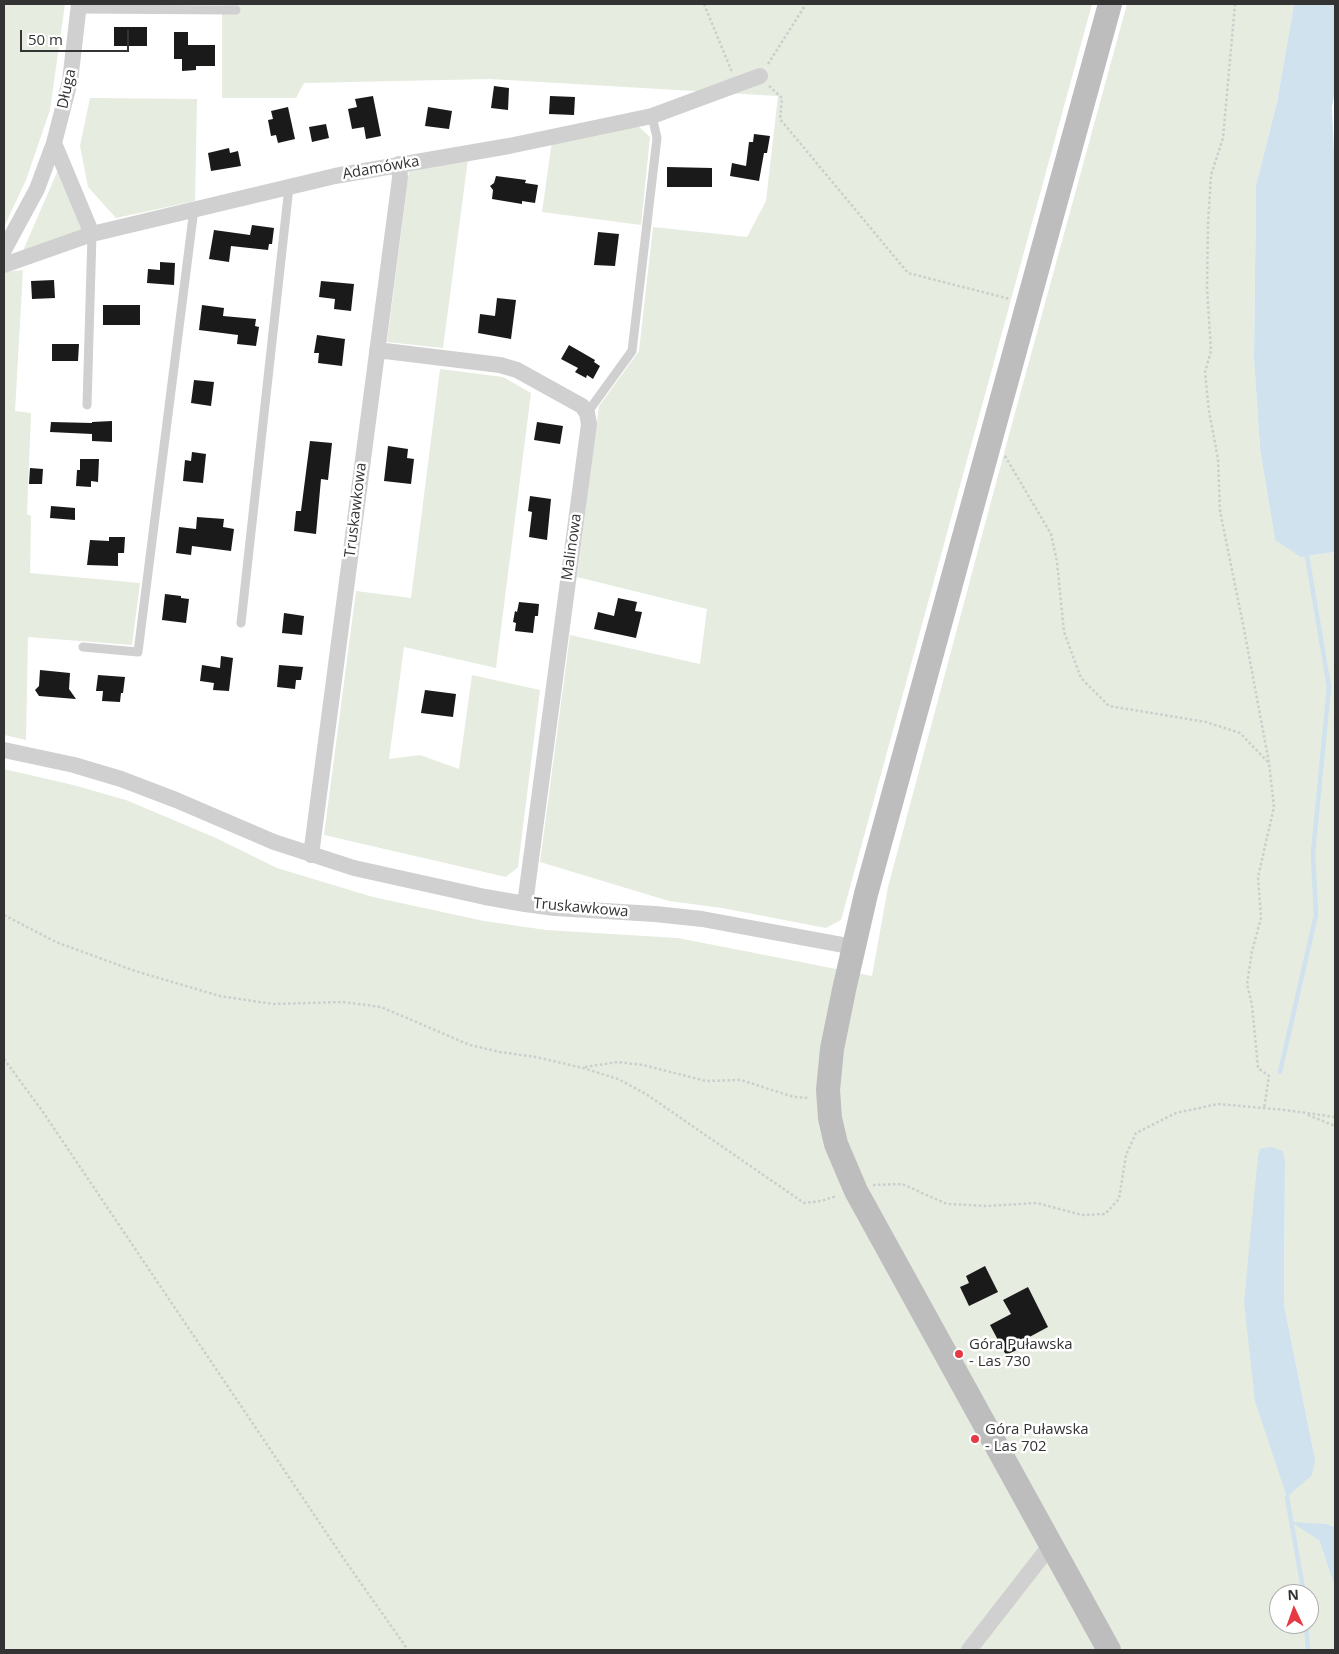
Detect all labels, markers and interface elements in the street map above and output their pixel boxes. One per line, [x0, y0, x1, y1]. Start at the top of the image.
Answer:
scale bar [22, 20, 131, 52]
text: 50 m [28, 29, 63, 49]
street label: Długa [54, 67, 80, 111]
street label: Adamówka [341, 152, 421, 184]
street label: Truskawkowa [341, 462, 371, 558]
street label: Malinowa [558, 512, 586, 582]
street label: Truskawkowa [533, 895, 629, 921]
place label: Góra Puławska - Las 730 [969, 1336, 1073, 1371]
marker: Góra Puławska - Las 730 [953, 1348, 965, 1360]
place label: Góra Puławska - Las 702 [985, 1421, 1089, 1456]
marker: Góra Puławska - Las 702 [969, 1433, 981, 1445]
north arrow [1269, 1584, 1319, 1634]
text: N [1287, 1585, 1299, 1604]

